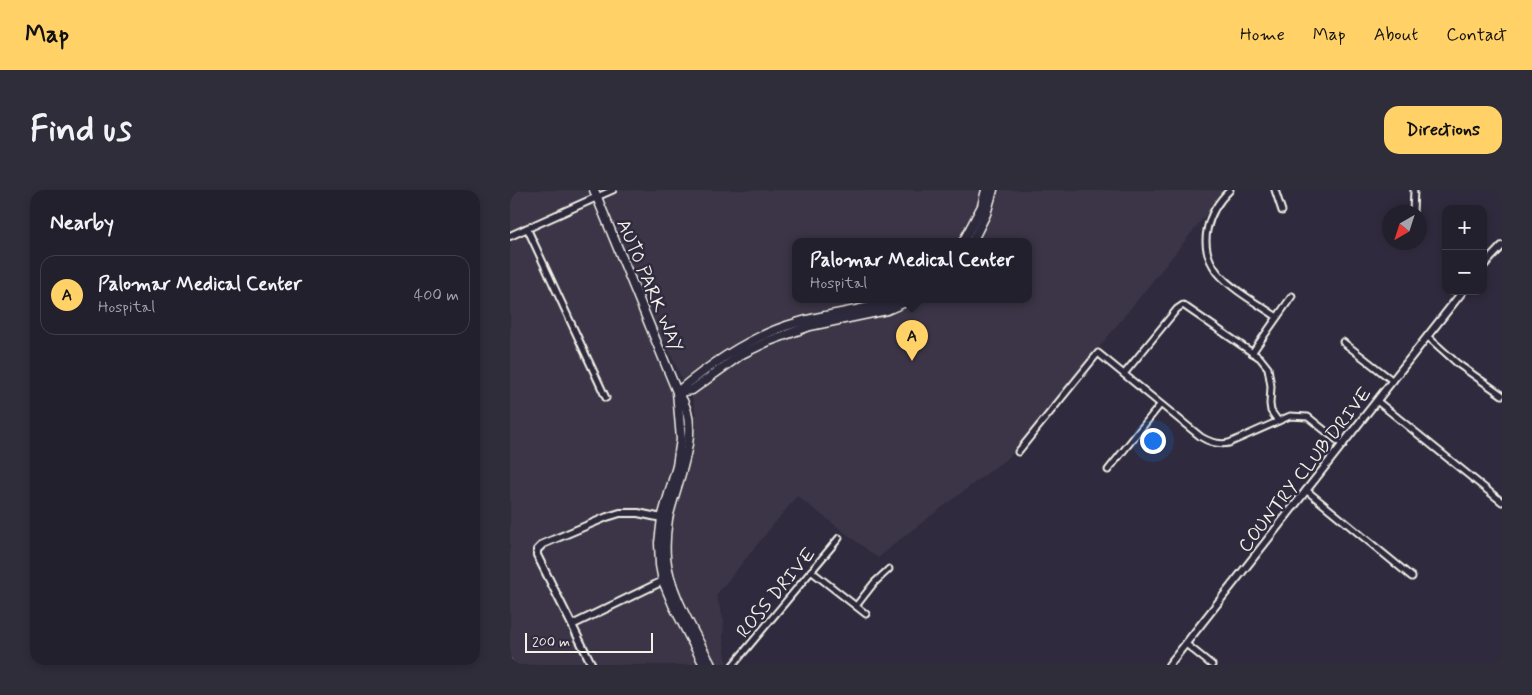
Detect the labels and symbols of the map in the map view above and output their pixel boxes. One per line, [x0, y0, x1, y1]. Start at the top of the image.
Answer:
north arrow [1382, 205, 1427, 250]
street label: AUTO PARK WAY [610, 215, 689, 356]
pin: A [896, 320, 928, 361]
street label: COUNTRY CLUB DRIVE [1233, 382, 1378, 558]
your location [1140, 428, 1166, 454]
street label: ROSS DRIVE [731, 542, 821, 644]
scale bar [525, 630, 652, 653]

